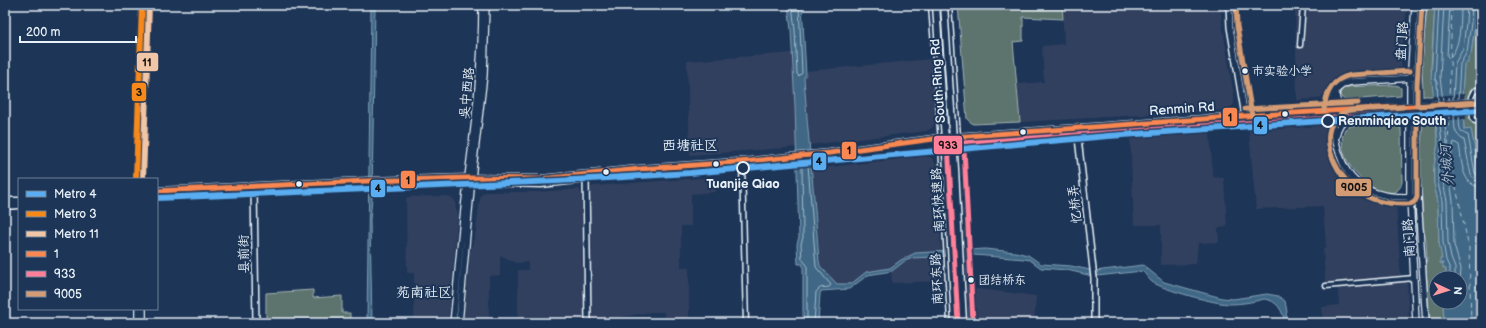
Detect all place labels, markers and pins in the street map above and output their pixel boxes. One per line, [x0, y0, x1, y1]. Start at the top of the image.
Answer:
place label: 市实验小学 [1252, 64, 1312, 79]
marker: 市实验小学 [1240, 66, 1250, 76]
unlabelled marker [1280, 109, 1290, 119]
place label: Renminqiao South [1338, 113, 1446, 129]
marker: Renminqiao South [1321, 114, 1335, 128]
unlabelled marker [1018, 127, 1028, 137]
unlabelled marker [711, 159, 721, 169]
marker: Tuanjie Qiao [736, 161, 750, 175]
unlabelled marker [601, 167, 611, 177]
place label: Tuanjie Qiao [706, 176, 780, 192]
unlabelled marker [294, 179, 304, 189]
place label: 团结桥东 [978, 273, 1026, 288]
marker: 团结桥东 [966, 275, 976, 285]

